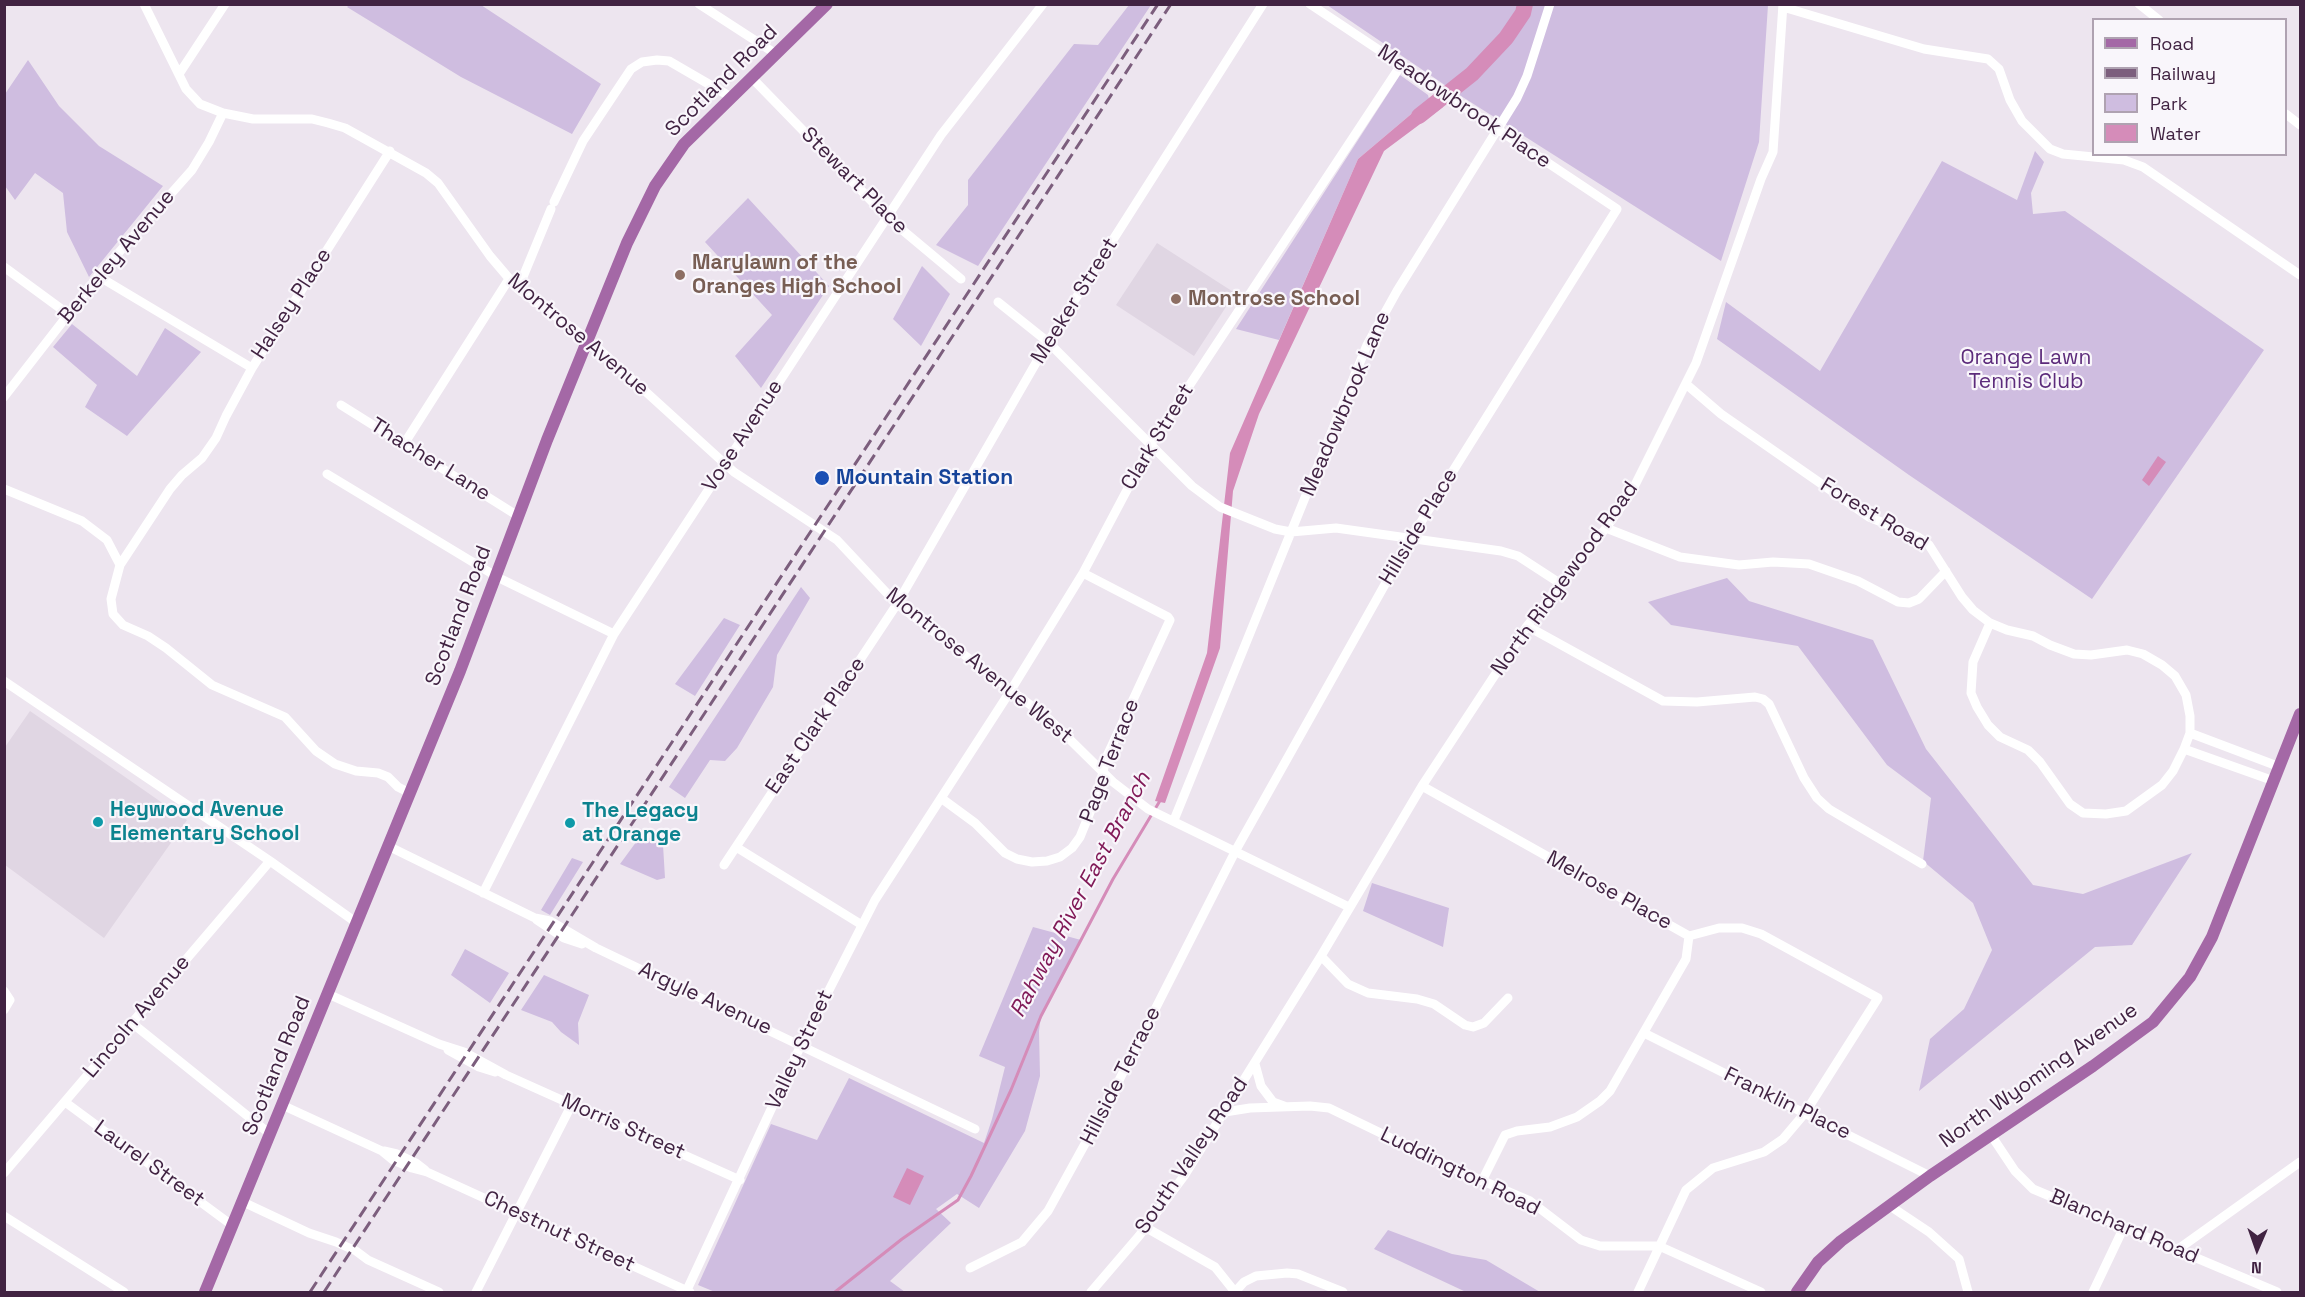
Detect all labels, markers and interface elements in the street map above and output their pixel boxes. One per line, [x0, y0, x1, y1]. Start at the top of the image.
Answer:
legend [2092, 18, 2287, 156]
street label: Scotland Road [661, 20, 783, 142]
text: Road [2150, 32, 2194, 55]
street label: Meadowbrook Place [1372, 40, 1556, 174]
text: Railway [2150, 62, 2216, 85]
text: Park [2150, 92, 2187, 115]
street label: Stewart Place [795, 122, 913, 240]
text: Water [2150, 122, 2201, 145]
street label: Berkeley Avenue [54, 185, 180, 329]
street label: Meeker Street [1026, 233, 1124, 369]
street label: Halsey Place [247, 244, 337, 364]
place label: Marylawn of the Oranges High School [692, 250, 901, 300]
street label: Montrose Avenue [502, 268, 654, 402]
marker: Marylawn of the Oranges High School [673, 268, 687, 282]
place label: Montrose School [1188, 286, 1360, 312]
marker: Montrose School [1169, 292, 1183, 306]
street label: Meadowbrook Lane [1296, 308, 1396, 500]
park label: Orange Lawn Tennis Club [1961, 345, 2091, 395]
street label: Vose Avenue [698, 375, 788, 497]
street label: Clark Street [1116, 379, 1200, 495]
street label: Thacher Lane [365, 413, 495, 507]
street label: Hillside Place [1374, 464, 1464, 590]
place label: Mountain Station [836, 465, 1013, 491]
marker: Mountain Station [813, 469, 831, 487]
street label: Forest Road [1815, 473, 1933, 557]
street label: North Ridgewood Road [1486, 477, 1644, 681]
street label: Scotland Road [421, 542, 497, 690]
street label: Montrose Avenue West [880, 583, 1078, 749]
street label: East Clark Place [761, 653, 871, 799]
street label: Page Terrace [1075, 696, 1145, 826]
water label: Rahway River East Branch [1005, 768, 1157, 1022]
place label: Heywood Avenue Elementary School [110, 797, 300, 847]
place label: The Legacy at Orange [582, 798, 699, 848]
marker: Heywood Avenue Elementary School [91, 815, 105, 829]
marker: The Legacy at Orange [563, 816, 577, 830]
street label: Melrose Place [1542, 846, 1676, 936]
street label: Lincoln Avenue [78, 950, 196, 1084]
street label: Argyle Avenue [634, 957, 776, 1041]
street label: Valley Street [761, 986, 839, 1114]
street label: Scotland Road [238, 993, 316, 1139]
street label: North Wyoming Avenue [1935, 998, 2143, 1154]
street label: Hillside Terrace [1075, 1003, 1167, 1149]
street label: Franklin Place [1719, 1062, 1855, 1146]
street label: South Valley Road [1130, 1073, 1254, 1239]
street label: Morris Street [557, 1088, 689, 1166]
street label: Laurel Street [89, 1115, 209, 1213]
street label: Luddington Road [1376, 1122, 1544, 1222]
street label: Blanchard Road [2046, 1184, 2202, 1270]
street label: Chestnut Street [479, 1186, 639, 1278]
north arrow [2227, 1219, 2287, 1279]
text: N [2251, 1257, 2262, 1278]

